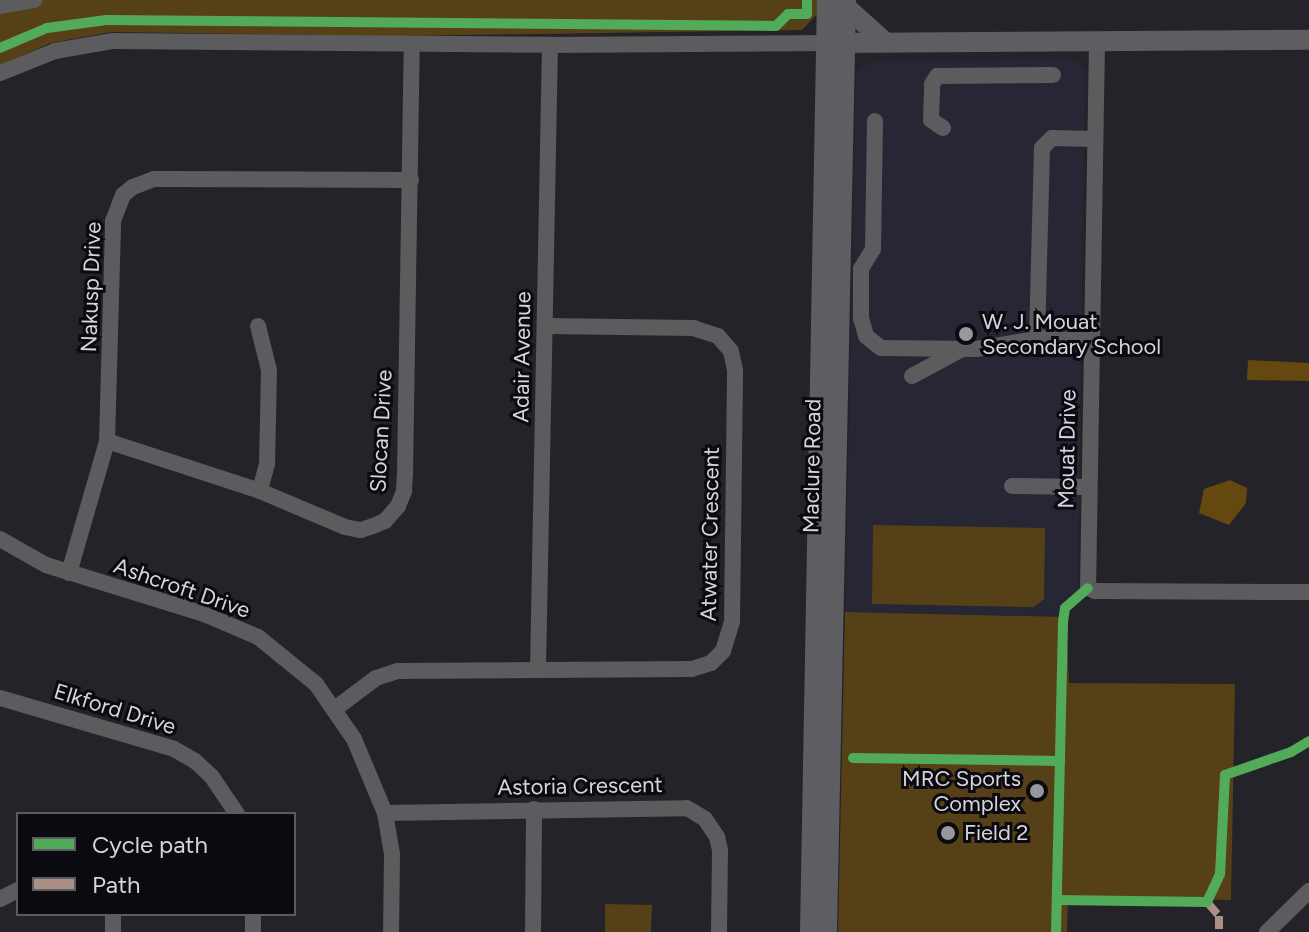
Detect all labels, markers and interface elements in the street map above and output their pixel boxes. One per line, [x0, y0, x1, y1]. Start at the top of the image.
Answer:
street label: Nakusp Drive [76, 221, 106, 353]
street label: Adair Avenue [508, 291, 536, 423]
place label: W. J. Mouat Secondary School [982, 308, 1161, 360]
marker: W. J. Mouat Secondary School [957, 325, 975, 343]
street label: Slocan Drive [365, 369, 397, 493]
street label: Mouat Drive [1053, 389, 1081, 509]
street label: Maclure Road [798, 399, 826, 533]
street label: Atwater Crescent [695, 446, 725, 622]
street label: Ashcroft Drive [110, 552, 254, 624]
street label: Elkford Drive [51, 678, 179, 740]
place label: MRC Sports Complex [902, 765, 1021, 816]
street label: Astoria Crescent [497, 771, 663, 801]
marker: MRC Sports Complex [1028, 782, 1046, 800]
legend [16, 812, 296, 916]
place label: Field 2 [964, 820, 1029, 846]
marker: Field 2 [939, 824, 957, 842]
text: Cycle path [92, 830, 208, 859]
text: Path [92, 870, 140, 899]

